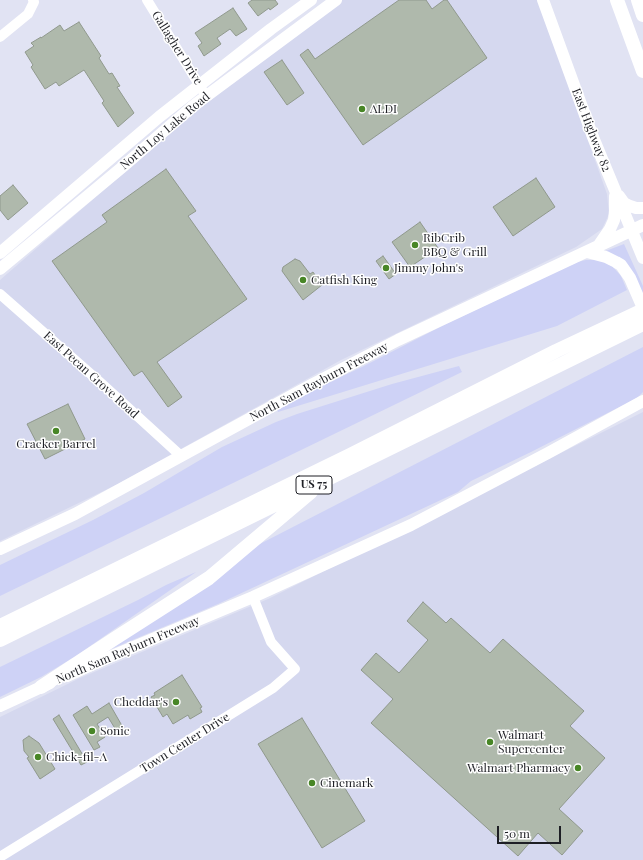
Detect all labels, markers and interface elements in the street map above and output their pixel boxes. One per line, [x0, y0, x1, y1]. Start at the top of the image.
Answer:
street label: Gallagher Drive [149, 8, 205, 88]
street label: East Highway 82 [569, 86, 613, 174]
street label: North Loy Lake Road [117, 89, 213, 173]
place label: ALDI [370, 102, 397, 116]
marker: ALDI [357, 104, 367, 114]
place label: RibCrib BBQ & Grill [423, 231, 487, 259]
marker: RibCrib BBQ & Grill [410, 240, 420, 250]
place label: Jimmy John's [394, 261, 463, 275]
marker: Jimmy John's [381, 263, 391, 273]
place label: Catfish King [311, 273, 377, 287]
marker: Catfish King [298, 275, 308, 285]
street label: East Pecan Grove Road [40, 329, 142, 421]
street label: North Sam Rayburn Freeway [247, 339, 391, 425]
marker: Cracker Barrel [51, 426, 61, 436]
place label: Cracker Barrel [16, 437, 96, 451]
road number: US 75 [296, 476, 332, 494]
street label: North Sam Rayburn Freeway [54, 613, 202, 687]
place label: Cheddar's [114, 695, 168, 709]
marker: Cheddar's [171, 697, 181, 707]
street label: Town Center Drive [138, 710, 232, 776]
place label: Sonic [100, 724, 130, 738]
marker: Sonic [87, 726, 97, 736]
place label: Walmart Supercenter [498, 728, 564, 756]
marker: Walmart Supercenter [485, 737, 495, 747]
place label: Chick-fil-A [46, 750, 107, 764]
marker: Chick-fil-A [33, 752, 43, 762]
place label: Walmart Pharmacy [467, 761, 570, 775]
marker: Walmart Pharmacy [573, 763, 583, 773]
place label: Cinemark [320, 776, 373, 790]
marker: Cinemark [307, 778, 317, 788]
scale bar [499, 818, 563, 844]
text: 50 m [504, 825, 530, 841]

